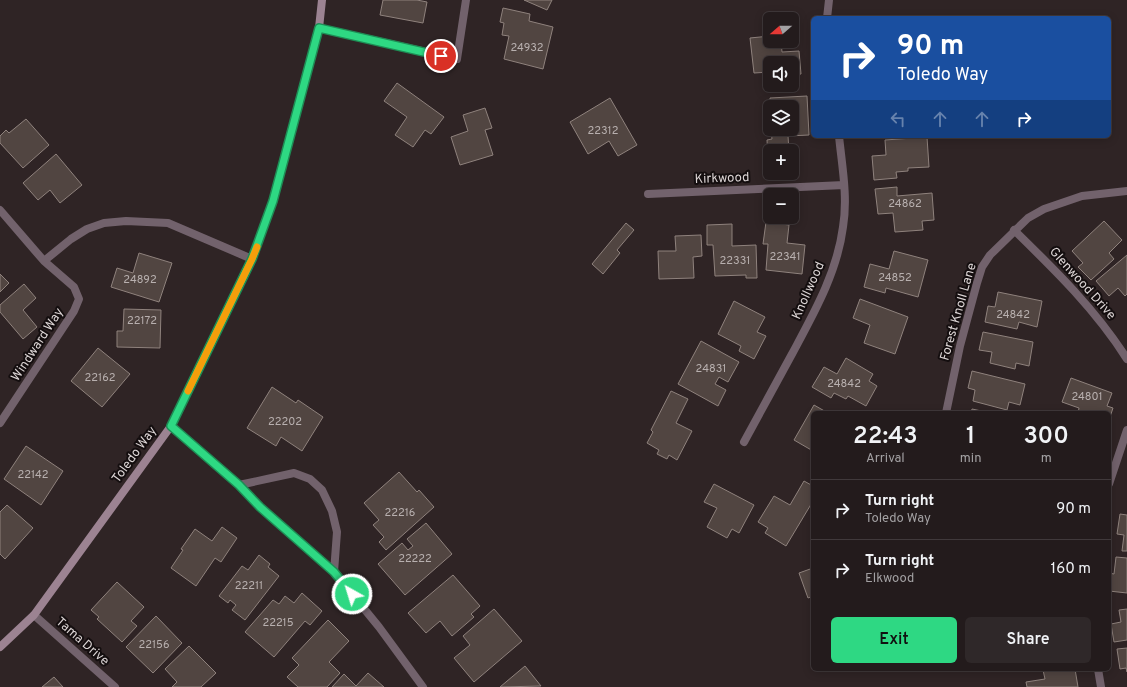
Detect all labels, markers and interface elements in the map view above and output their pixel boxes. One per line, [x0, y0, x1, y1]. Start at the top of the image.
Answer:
north arrow [763, 12, 799, 48]
map controls [763, 12, 799, 224]
text: 90 m [897, 29, 964, 65]
icon: right [831, 32, 883, 84]
pin [424, 39, 458, 73]
house number: 24932 [511, 41, 544, 55]
icon: arrive [430, 45, 452, 67]
button: sound [763, 56, 799, 92]
text: Toledo Way [897, 64, 988, 87]
button: layers [763, 100, 799, 136]
icon: left [887, 108, 909, 130]
icon: ahead [929, 108, 951, 130]
icon: ahead [971, 108, 993, 130]
icon: right [1013, 108, 1035, 130]
house number: 22312 [588, 124, 618, 138]
button: + [763, 144, 799, 180]
street label: Kirkwood [694, 170, 750, 188]
button: − [763, 188, 799, 224]
house number: 24862 [888, 197, 922, 211]
street label: Glenwood Drive [1045, 244, 1119, 324]
house number: 22341 [769, 250, 801, 264]
house number: 22331 [720, 254, 750, 268]
street label: Knollwood [789, 260, 829, 322]
street label: Forest Knoll Lane [937, 261, 981, 363]
house number: 24852 [878, 271, 912, 285]
house number: 24892 [123, 273, 157, 287]
street label: Windward Way [8, 305, 68, 385]
house number: 24842 [996, 308, 1030, 322]
house number: 22172 [127, 314, 157, 328]
house number: 24831 [696, 362, 726, 376]
house number: 22162 [85, 371, 115, 385]
house number: 24842 [827, 377, 861, 391]
house number: 24801 [1071, 390, 1103, 404]
house number: 22202 [268, 415, 302, 429]
text: 22:43 [853, 422, 918, 452]
text: 1 [966, 422, 975, 452]
text: 300 [1024, 422, 1069, 452]
street label: Toledo Way [109, 424, 161, 486]
text: Arrival [866, 451, 905, 467]
text: min [960, 451, 981, 467]
text: m [1041, 451, 1052, 467]
house number: 22142 [18, 468, 48, 482]
text: Turn right [865, 492, 934, 511]
icon: right [831, 499, 853, 521]
text: 90 m [1056, 500, 1091, 519]
house number: 22216 [385, 506, 415, 520]
text: Toledo Way [865, 511, 931, 527]
house number: 22222 [398, 552, 432, 566]
text: Turn right [865, 552, 934, 571]
icon: right [831, 559, 853, 581]
text: 160 m [1051, 560, 1091, 579]
text: Elkwood [865, 571, 914, 587]
position arrow [331, 573, 373, 615]
house number: 22211 [235, 579, 263, 593]
street label: Tama Drive [52, 614, 112, 670]
house number: 22215 [262, 616, 294, 630]
button: Exit [831, 617, 957, 663]
button: Share [965, 617, 1091, 663]
house number: 22156 [139, 638, 169, 652]

